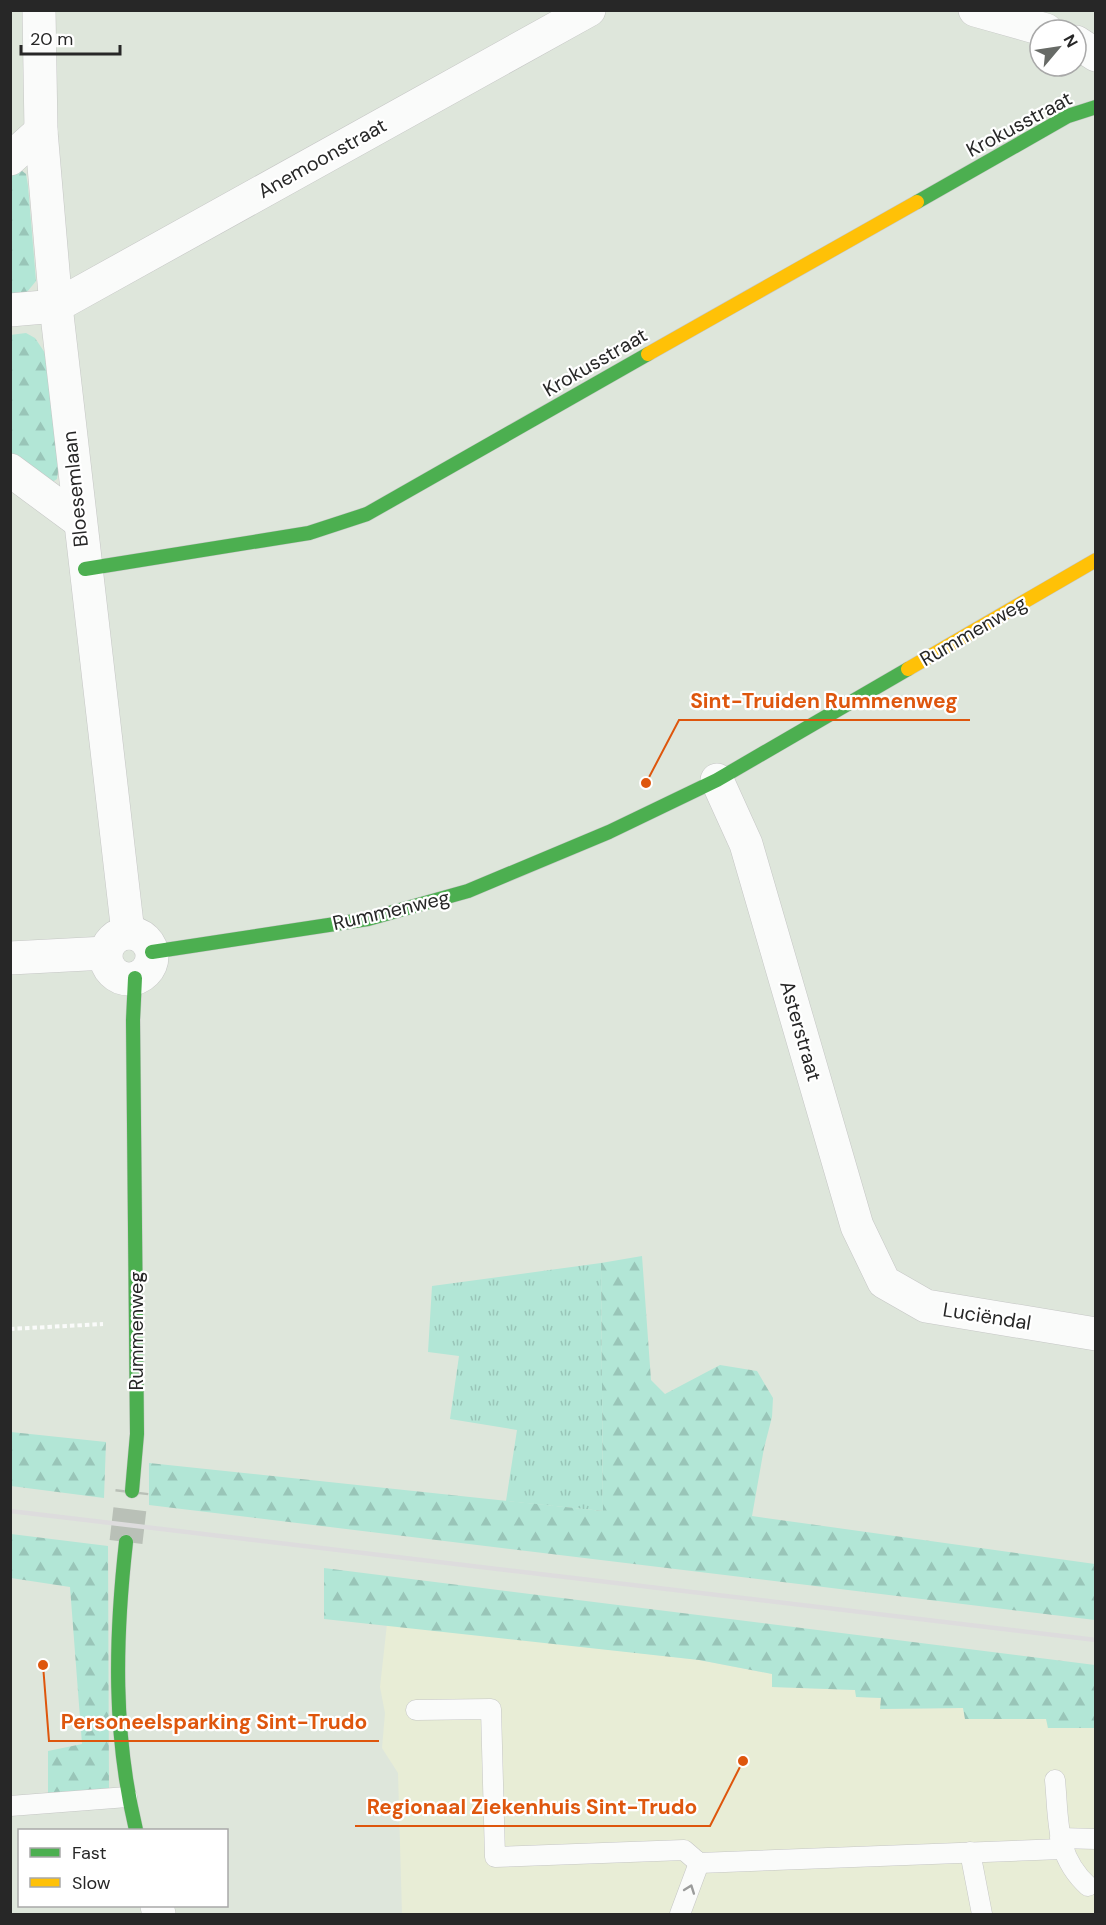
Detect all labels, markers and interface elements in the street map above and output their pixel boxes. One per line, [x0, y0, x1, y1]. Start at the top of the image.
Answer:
scale bar [21, 18, 120, 56]
north arrow [1028, 18, 1088, 78]
text: 20 m [30, 27, 73, 51]
text: N [1059, 31, 1083, 51]
street label: Krokusstraat [962, 85, 1077, 163]
street label: Anemoonstraat [253, 112, 391, 204]
street label: Krokusstraat [538, 322, 652, 402]
street label: Bloesemlaan [56, 430, 94, 548]
street label: Rummenweg [915, 590, 1031, 672]
callout: Sint-Truiden Rummenweg [679, 681, 970, 720]
text: Sint-Truiden Rummenweg [690, 687, 958, 715]
street label: Rummenweg [330, 884, 452, 936]
street label: Asterstraat [774, 978, 828, 1084]
street label: Rummenweg [123, 1271, 149, 1391]
street label: Luciëndal [941, 1296, 1033, 1336]
callout: Personeelsparking Sint-Trudo [49, 1702, 379, 1741]
text: Personeelsparking Sint-Trudo [61, 1708, 367, 1736]
callout: Regionaal Ziekenhuis Sint-Trudo [355, 1787, 710, 1826]
text: Regionaal Ziekenhuis Sint-Trudo [367, 1793, 697, 1821]
legend [18, 1829, 228, 1907]
text: Fast [72, 1841, 107, 1865]
text: Slow [72, 1871, 111, 1895]
one-way arrow [682, 1884, 695, 1894]

